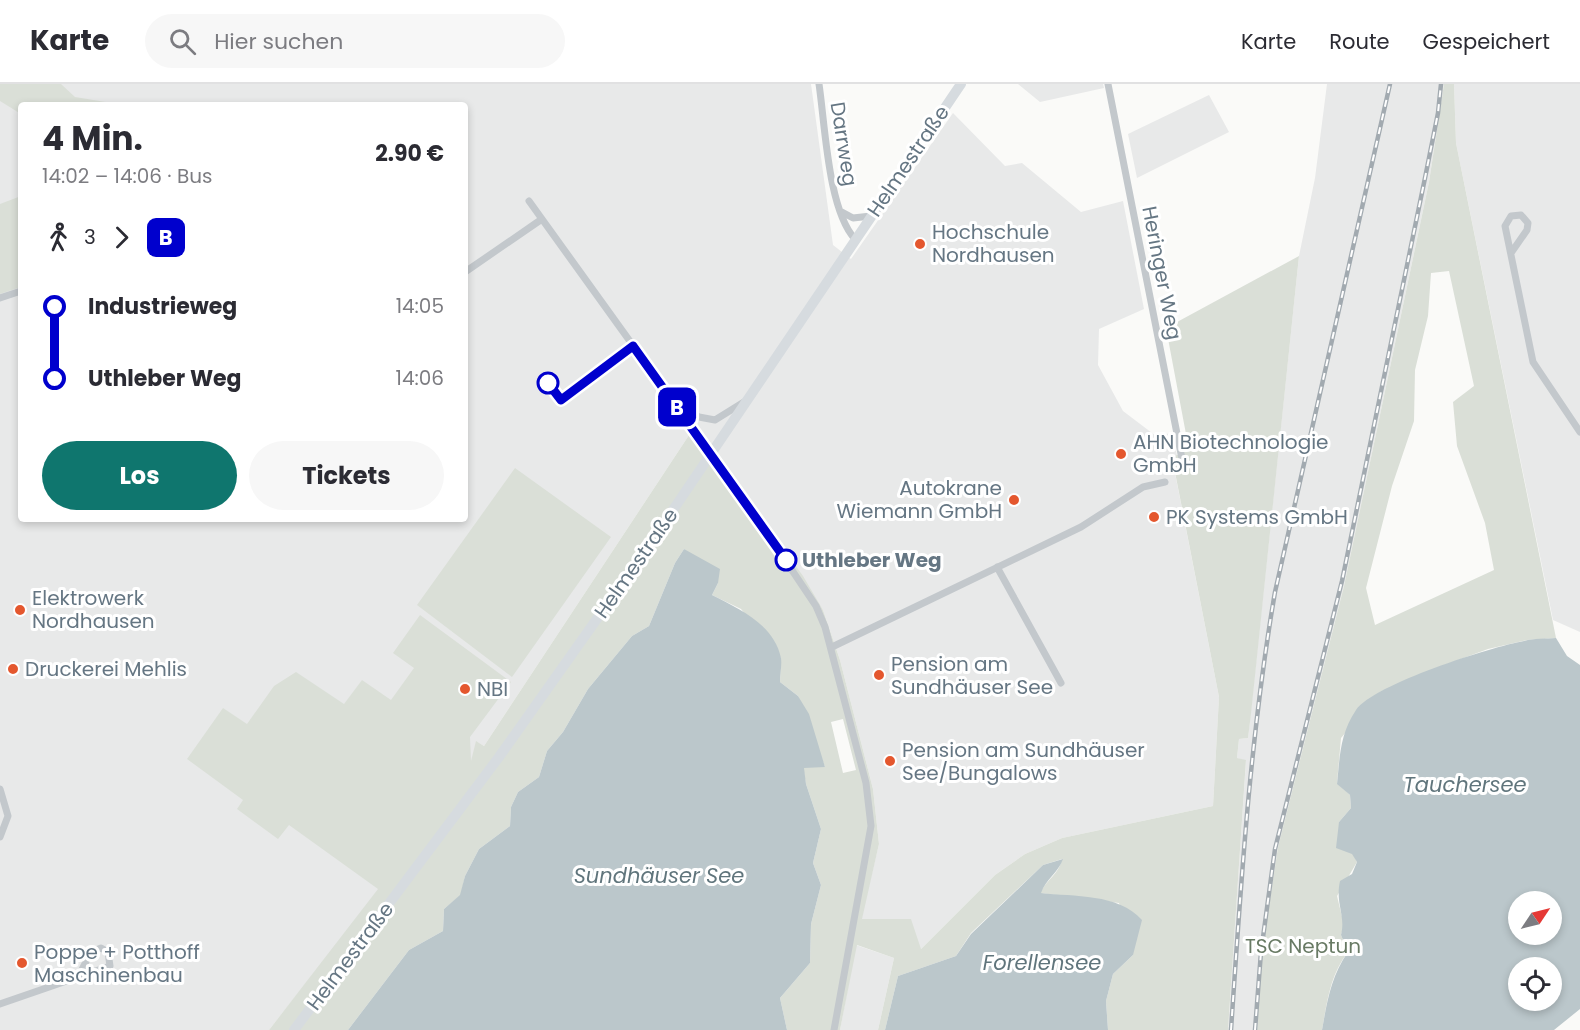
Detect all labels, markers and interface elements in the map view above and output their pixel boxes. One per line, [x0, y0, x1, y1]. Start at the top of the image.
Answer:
search box [145, 14, 565, 68]
text: Karte [30, 21, 109, 60]
icon: search [166, 25, 199, 58]
text: Hier suchen [214, 26, 343, 57]
text: Karte [1241, 27, 1296, 56]
text: Route [1329, 27, 1390, 56]
text: Gespeichert [1423, 27, 1550, 56]
street label: Darrweg [824, 100, 864, 188]
street label: Helmestraße [860, 100, 956, 222]
text: 4 Min. [42, 115, 143, 162]
text: 2.90 € [375, 138, 444, 169]
text: 14:02 – 14:06 · Bus [42, 162, 212, 190]
street label: Heringer Weg [1135, 204, 1189, 342]
place label: Hochschule Nordhausen [932, 218, 1055, 269]
icon: walk [42, 221, 75, 254]
icon: forward [105, 221, 138, 254]
text: 3 [84, 223, 96, 251]
text: B [159, 223, 173, 252]
marker: Hochschule Nordhausen [913, 237, 927, 251]
text: Industrieweg [88, 291, 237, 322]
text: 14:05 [396, 292, 444, 320]
text: Uthleber Weg [88, 363, 242, 394]
text: 14:06 [396, 364, 444, 392]
unlabelled marker [537, 372, 559, 394]
line badge: B [658, 388, 696, 426]
text: B [670, 393, 684, 422]
place label: AHN Biotechnologie GmbH [1133, 428, 1328, 479]
button: Los [42, 441, 237, 510]
button: Tickets [249, 441, 444, 510]
marker: AHN Biotechnologie GmbH [1114, 447, 1128, 461]
place label: Autokrane Wiemann GmbH [837, 474, 1002, 525]
marker: Autokrane Wiemann GmbH [1007, 493, 1021, 507]
street label: Helmestraße [588, 502, 684, 624]
place label: PK Systems GmbH [1166, 503, 1348, 531]
marker: PK Systems GmbH [1147, 510, 1161, 524]
place label: Uthleber Weg [802, 546, 942, 574]
marker: Uthleber Weg [775, 549, 797, 571]
place label: Elektrowerk Nordhausen [32, 584, 155, 635]
marker: Elektrowerk Nordhausen [13, 603, 27, 617]
place label: Pension am Sundhäuser See [891, 650, 1053, 701]
place label: Druckerei Mehlis [25, 655, 187, 683]
marker: Druckerei Mehlis [6, 662, 20, 676]
marker: Pension am Sundhäuser See [872, 668, 886, 682]
place label: NBI [477, 675, 508, 703]
marker: NBI [458, 682, 472, 696]
place label: Pension am Sundhäuser See/Bungalows [902, 736, 1145, 787]
marker: Pension am Sundhäuser See/Bungalows [883, 754, 897, 768]
water label: Tauchersee [1403, 770, 1527, 799]
water label: Sundhäuser See [574, 861, 744, 890]
north arrow [1508, 891, 1562, 945]
map controls [1508, 891, 1562, 1011]
street label: Helmestraße [300, 896, 400, 1016]
park label: TSC Neptun [1245, 932, 1361, 960]
place label: Poppe + Potthoff Maschinenbau [34, 938, 200, 989]
water label: Forellensee [983, 948, 1101, 977]
marker: Poppe + Potthoff Maschinenbau [15, 956, 29, 970]
button: locate [1508, 957, 1562, 1011]

